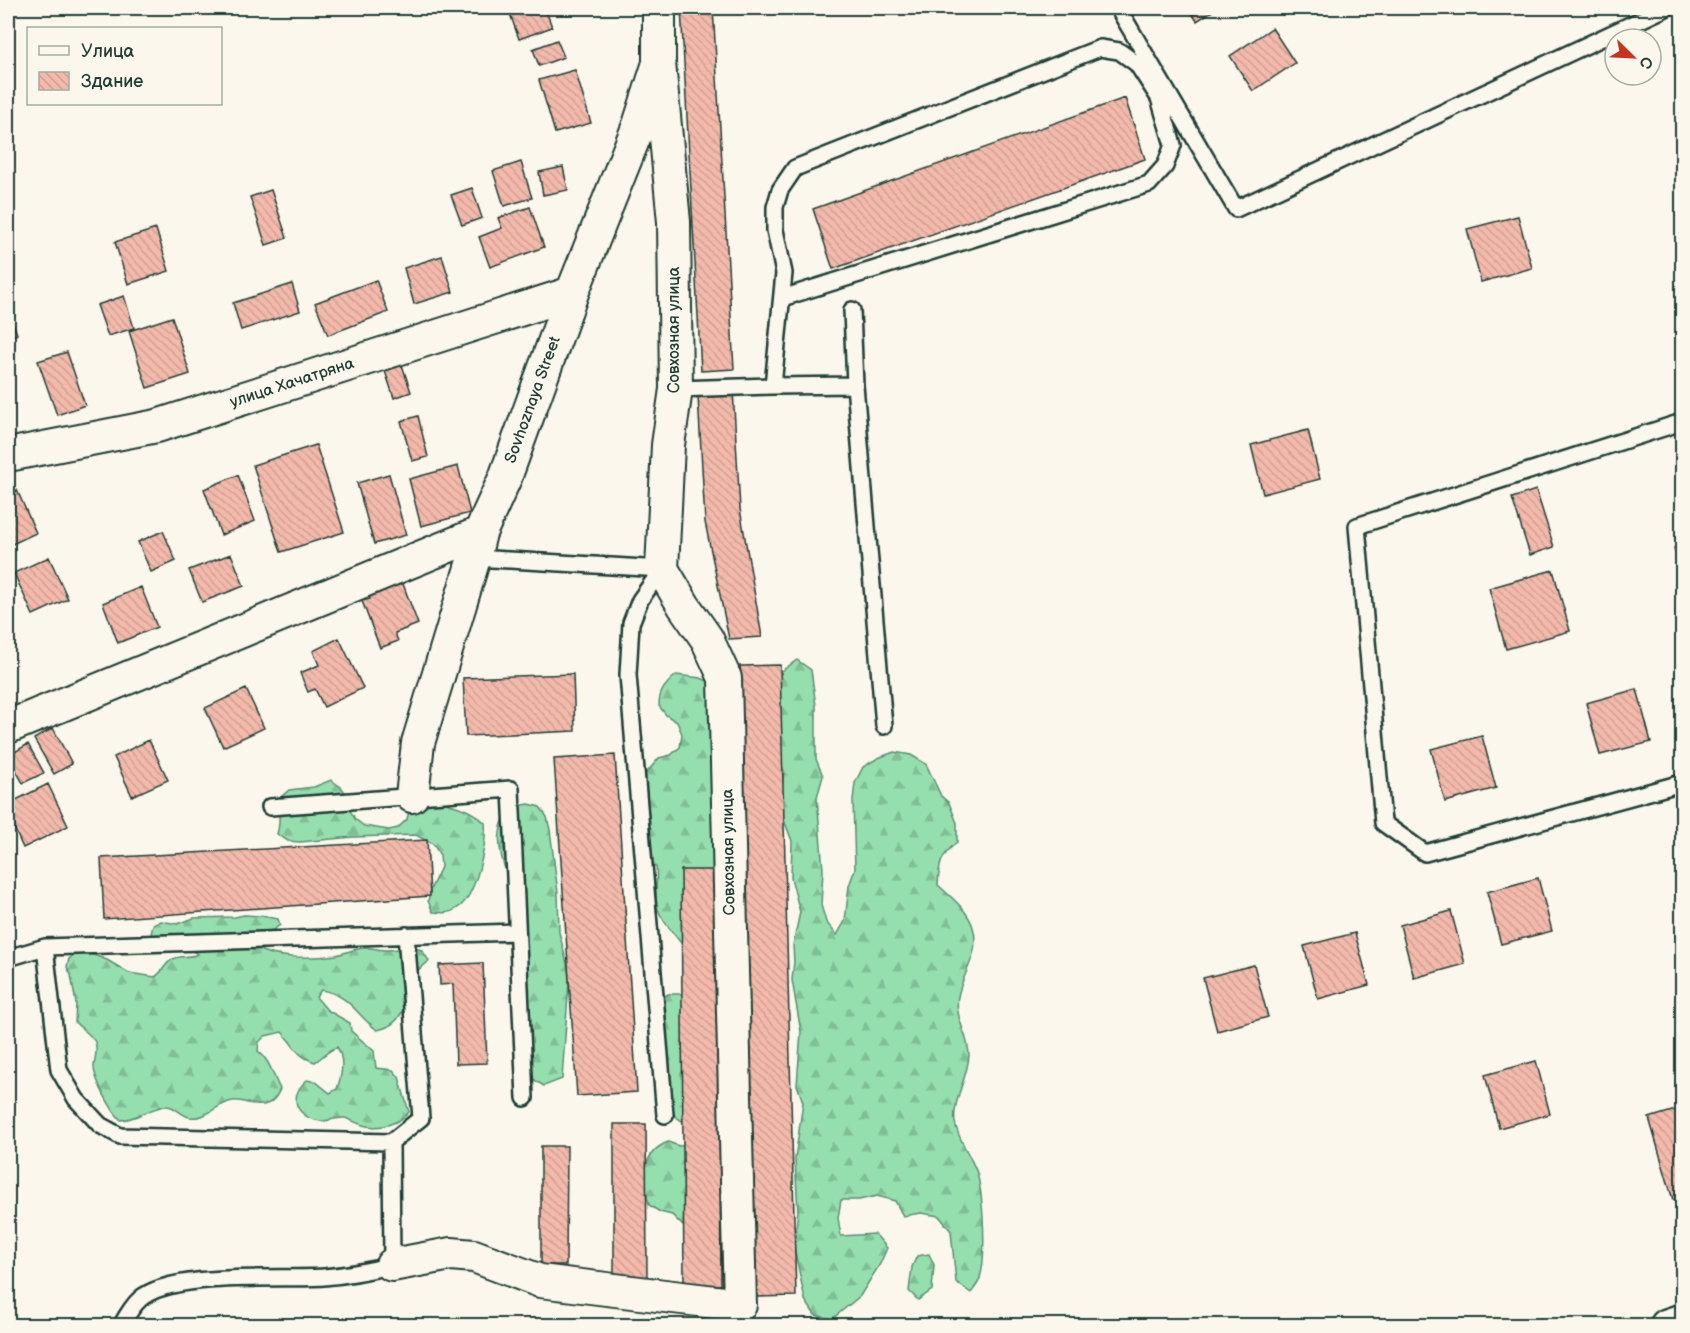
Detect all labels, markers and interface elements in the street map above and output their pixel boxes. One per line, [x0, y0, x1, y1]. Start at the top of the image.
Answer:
legend [27, 27, 222, 105]
north arrow [1603, 27, 1663, 87]
text: Улица [81, 41, 135, 62]
text: С [1634, 54, 1656, 71]
text: Здание [81, 71, 143, 92]
street label: Совхозная улица [665, 266, 684, 393]
street label: Sovhoznaya Street [501, 334, 565, 466]
street label: улица Хачатряна [228, 354, 357, 412]
street label: Совхозная улица [718, 788, 740, 915]

